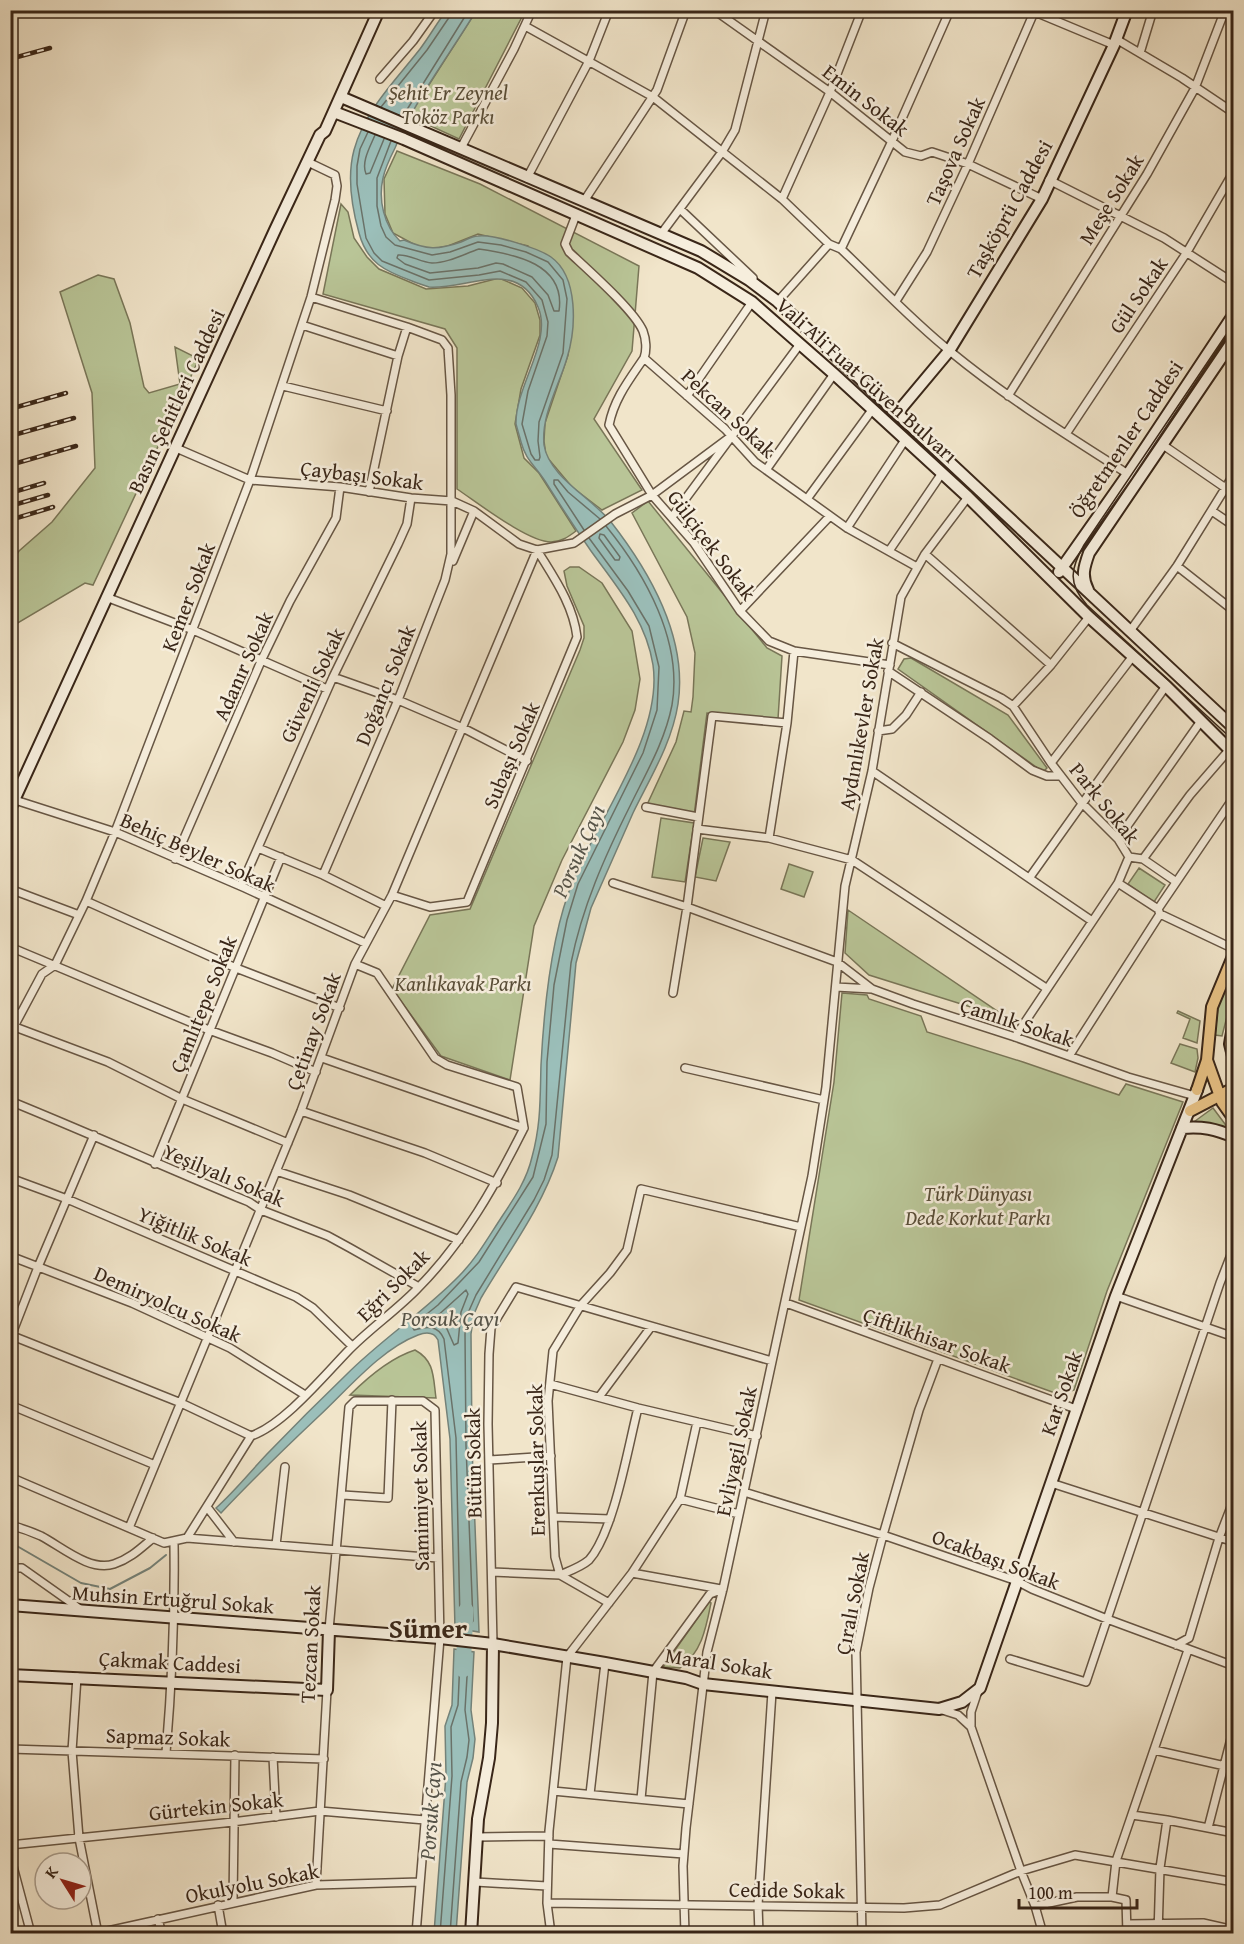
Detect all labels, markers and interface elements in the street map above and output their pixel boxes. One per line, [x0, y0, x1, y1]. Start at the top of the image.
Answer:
street label: Emin Sokak [816, 56, 916, 144]
park label: Şehit Er Zeynel Toköz Parkı [388, 77, 508, 132]
street label: Taşova Sokak [917, 91, 993, 210]
street label: Taşköprü Caddesi [958, 134, 1060, 284]
street label: Meşe Sokak [1071, 147, 1151, 251]
street label: Gül Sokak [1101, 250, 1175, 340]
street label: Vali Ali Fuat Güven Bulvarı [769, 290, 965, 470]
street label: Basın Şehitleri Caddesi [120, 304, 232, 498]
street label: Öğretmenler Caddesi [1062, 354, 1190, 524]
street label: Pekcan Sokak [675, 361, 784, 465]
street label: Çaybaşı Sokak [299, 452, 426, 498]
street label: Gülçiçek Sokak [660, 483, 764, 607]
street label: Kemer Sokak [153, 538, 223, 656]
street label: Adanır Sokak [205, 606, 281, 726]
street label: Doğancı Sokak [347, 620, 423, 750]
street label: Güvenli Sokak [272, 622, 352, 748]
street label: Aydınlıkevler Sokak [831, 635, 891, 813]
street label: Subaşı Sokak [475, 696, 548, 813]
street label: Park Sokak [1062, 755, 1148, 851]
water label: Porsuk Çayı [543, 799, 613, 904]
street label: Behiç Beyler Sokak [115, 804, 281, 900]
street label: Çamlıtepe Sokak [161, 930, 245, 1077]
street label: Çetinay Sokak [277, 967, 349, 1094]
park label: Kanlıkavak Parkı [394, 968, 531, 999]
street label: Çamlık Sokak [956, 989, 1078, 1055]
street label: Yeşilyalı Sokak [158, 1135, 290, 1215]
park label: Türk Dünyası Dede Korkut Parkı [904, 1178, 1051, 1233]
street label: Yiğitlik Sokak [133, 1198, 257, 1274]
street label: Eğri Sokak [349, 1241, 437, 1329]
street label: Demiryolcu Sokak [89, 1258, 247, 1351]
street label: Çiftlikhisar Sokak [859, 1299, 1016, 1381]
water label: Porsuk Çayı [400, 1302, 500, 1334]
street label: Kar Sokak [1032, 1346, 1090, 1440]
street label: Erenkuşlar Sokak [519, 1383, 553, 1536]
street label: Evliyagil Sokak [707, 1383, 765, 1519]
street label: Bütün Sokak [457, 1407, 489, 1519]
street label: Samimiyet Sokak [403, 1420, 437, 1571]
street label: Ocakbaşı Sokak [928, 1520, 1065, 1598]
street label: Çıralı Sokak [827, 1549, 877, 1657]
street label: Muhsin Ertuğrul Sokak [71, 1576, 275, 1622]
street label: Tezcan Sokak [291, 1584, 329, 1704]
district label: Sümer [389, 1608, 468, 1648]
street label: Maral Sokak [663, 1639, 775, 1687]
street label: Çakmak Caddesi [98, 1643, 242, 1681]
street label: Sapmaz Sokak [105, 1719, 231, 1755]
water label: Porsuk Çayı [411, 1760, 449, 1862]
street label: Gürtekin Sokak [147, 1784, 285, 1828]
north arrow [33, 1851, 93, 1911]
street label: Okulyolu Sokak [183, 1855, 322, 1911]
text: K [38, 1860, 64, 1883]
scale bar [1019, 1872, 1138, 1910]
street label: Cedide Sokak [729, 1873, 846, 1907]
text: 100 m [1028, 1879, 1073, 1906]

